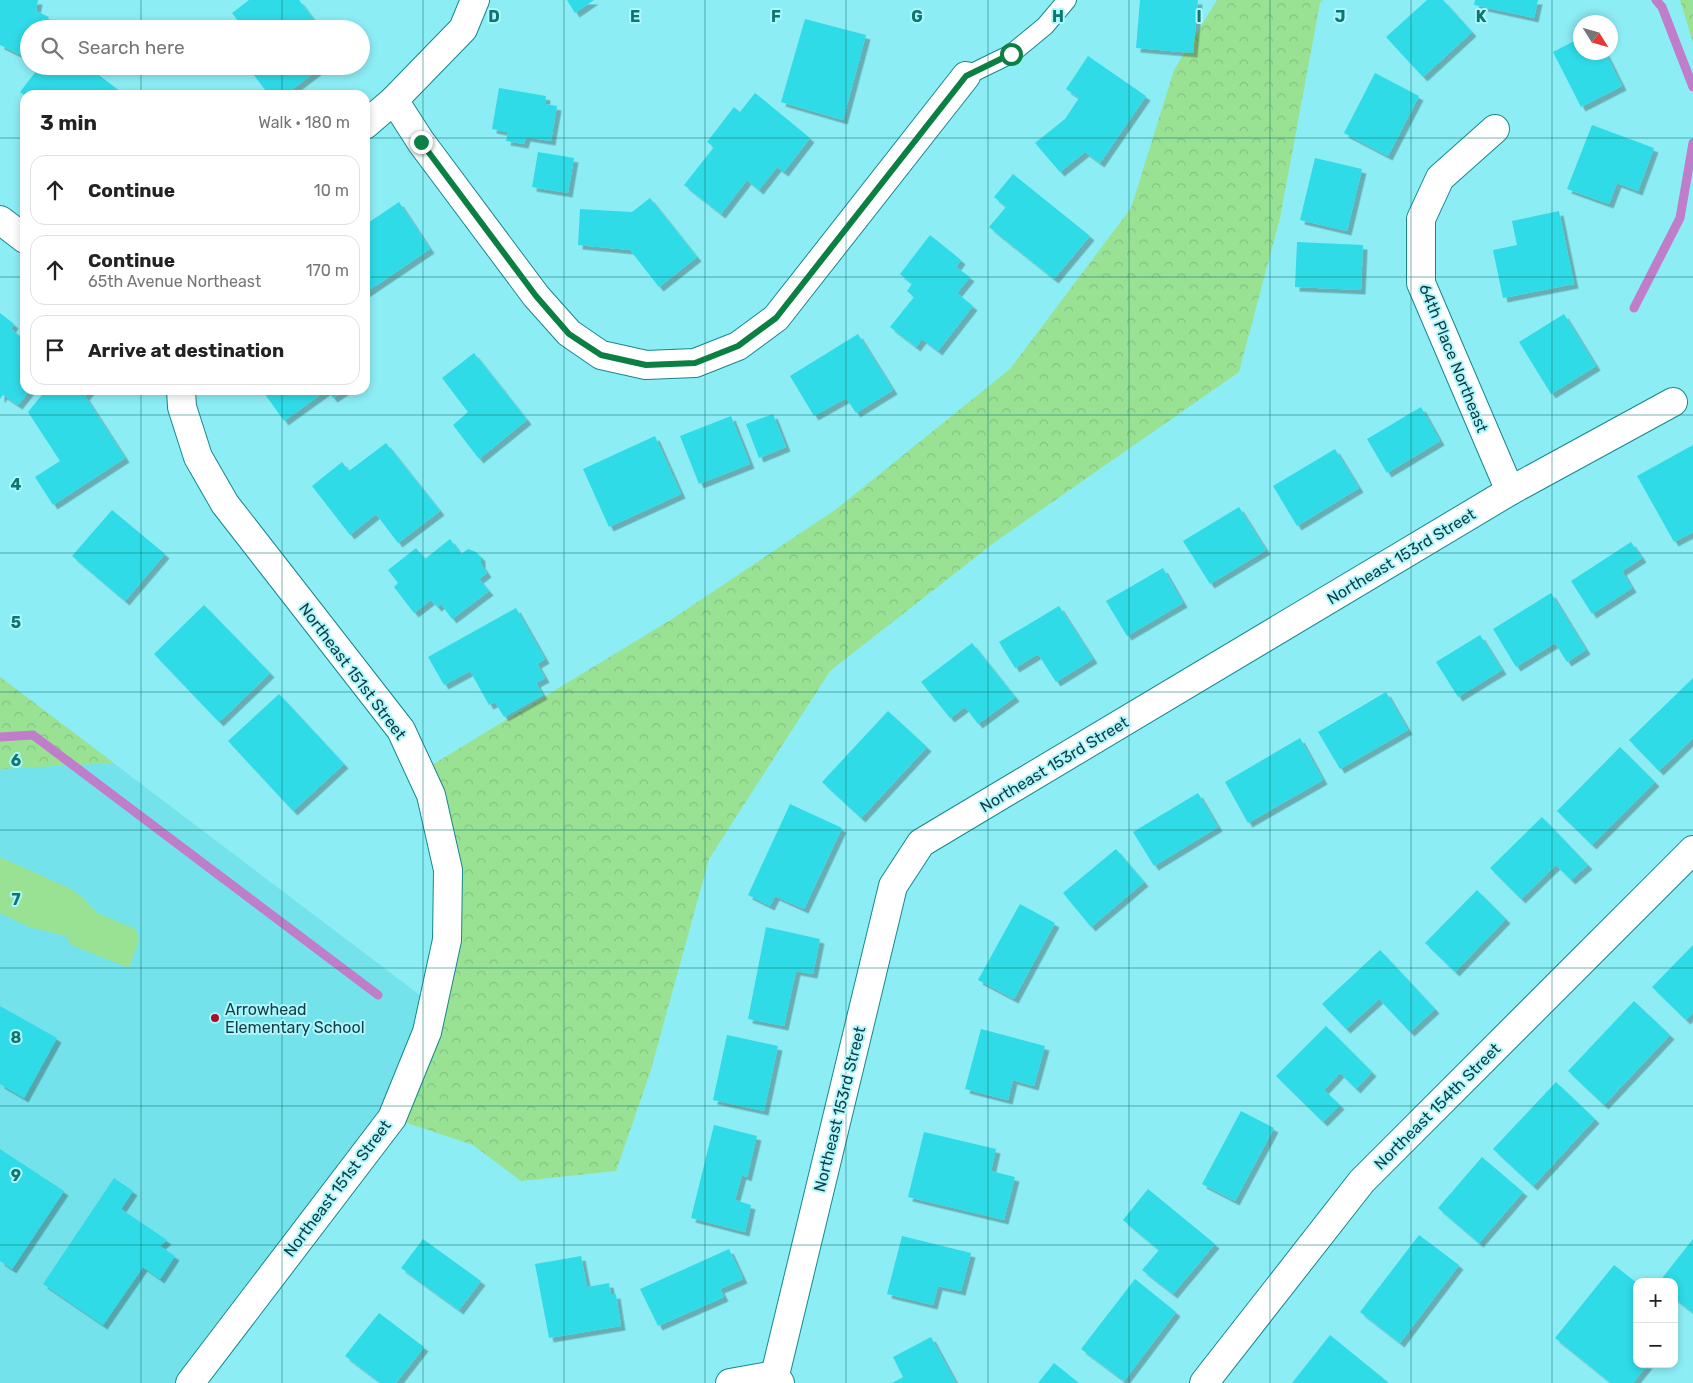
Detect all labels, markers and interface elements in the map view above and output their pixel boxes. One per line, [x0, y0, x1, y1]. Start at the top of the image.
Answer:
text: D [488, 7, 500, 26]
text: E [630, 7, 640, 26]
text: F [771, 7, 781, 26]
text: G [911, 7, 923, 26]
text: H [1052, 7, 1064, 26]
text: I [1196, 7, 1202, 26]
text: J [1335, 7, 1345, 26]
text: K [1476, 7, 1487, 26]
north arrow [1573, 15, 1618, 60]
search box [20, 20, 370, 75]
icon: search [38, 34, 66, 62]
text: Search here [78, 36, 185, 59]
route start [1000, 43, 1023, 66]
text: 3 min [40, 110, 97, 135]
text: Walk · 180 m [258, 113, 350, 132]
route end [410, 131, 433, 154]
icon: ahead [41, 176, 69, 204]
text: Continue [88, 179, 175, 202]
text: 10 m [314, 181, 349, 200]
text: Continue [88, 249, 175, 272]
icon: ahead [41, 256, 69, 284]
text: 170 m [306, 261, 349, 280]
text: 65th Avenue Northeast [88, 272, 261, 291]
street label: 64th Place Northeast [1415, 281, 1492, 435]
icon: arrive [41, 336, 69, 364]
text: Arrive at destination [88, 339, 284, 362]
text: 4 [11, 475, 22, 494]
street label: Northeast 153rd Street [1323, 504, 1479, 608]
street label: Northeast 151st Street [295, 599, 410, 743]
text: 5 [11, 613, 21, 632]
street label: Northeast 153rd Street [976, 712, 1132, 816]
text: 6 [11, 751, 21, 770]
text: 7 [11, 890, 21, 909]
place label: Arrowhead Elementary School [225, 1000, 365, 1037]
marker: Arrowhead Elementary School [209, 1012, 221, 1024]
street label: Northeast 153rd Street [810, 1024, 869, 1194]
text: 8 [11, 1028, 22, 1047]
street label: Northeast 154th Street [1370, 1039, 1505, 1174]
street label: Northeast 151st Street [280, 1116, 395, 1260]
text: 9 [11, 1166, 21, 1185]
map controls [1633, 1278, 1678, 1368]
button: + [1633, 1278, 1678, 1323]
button: − [1633, 1323, 1678, 1368]

